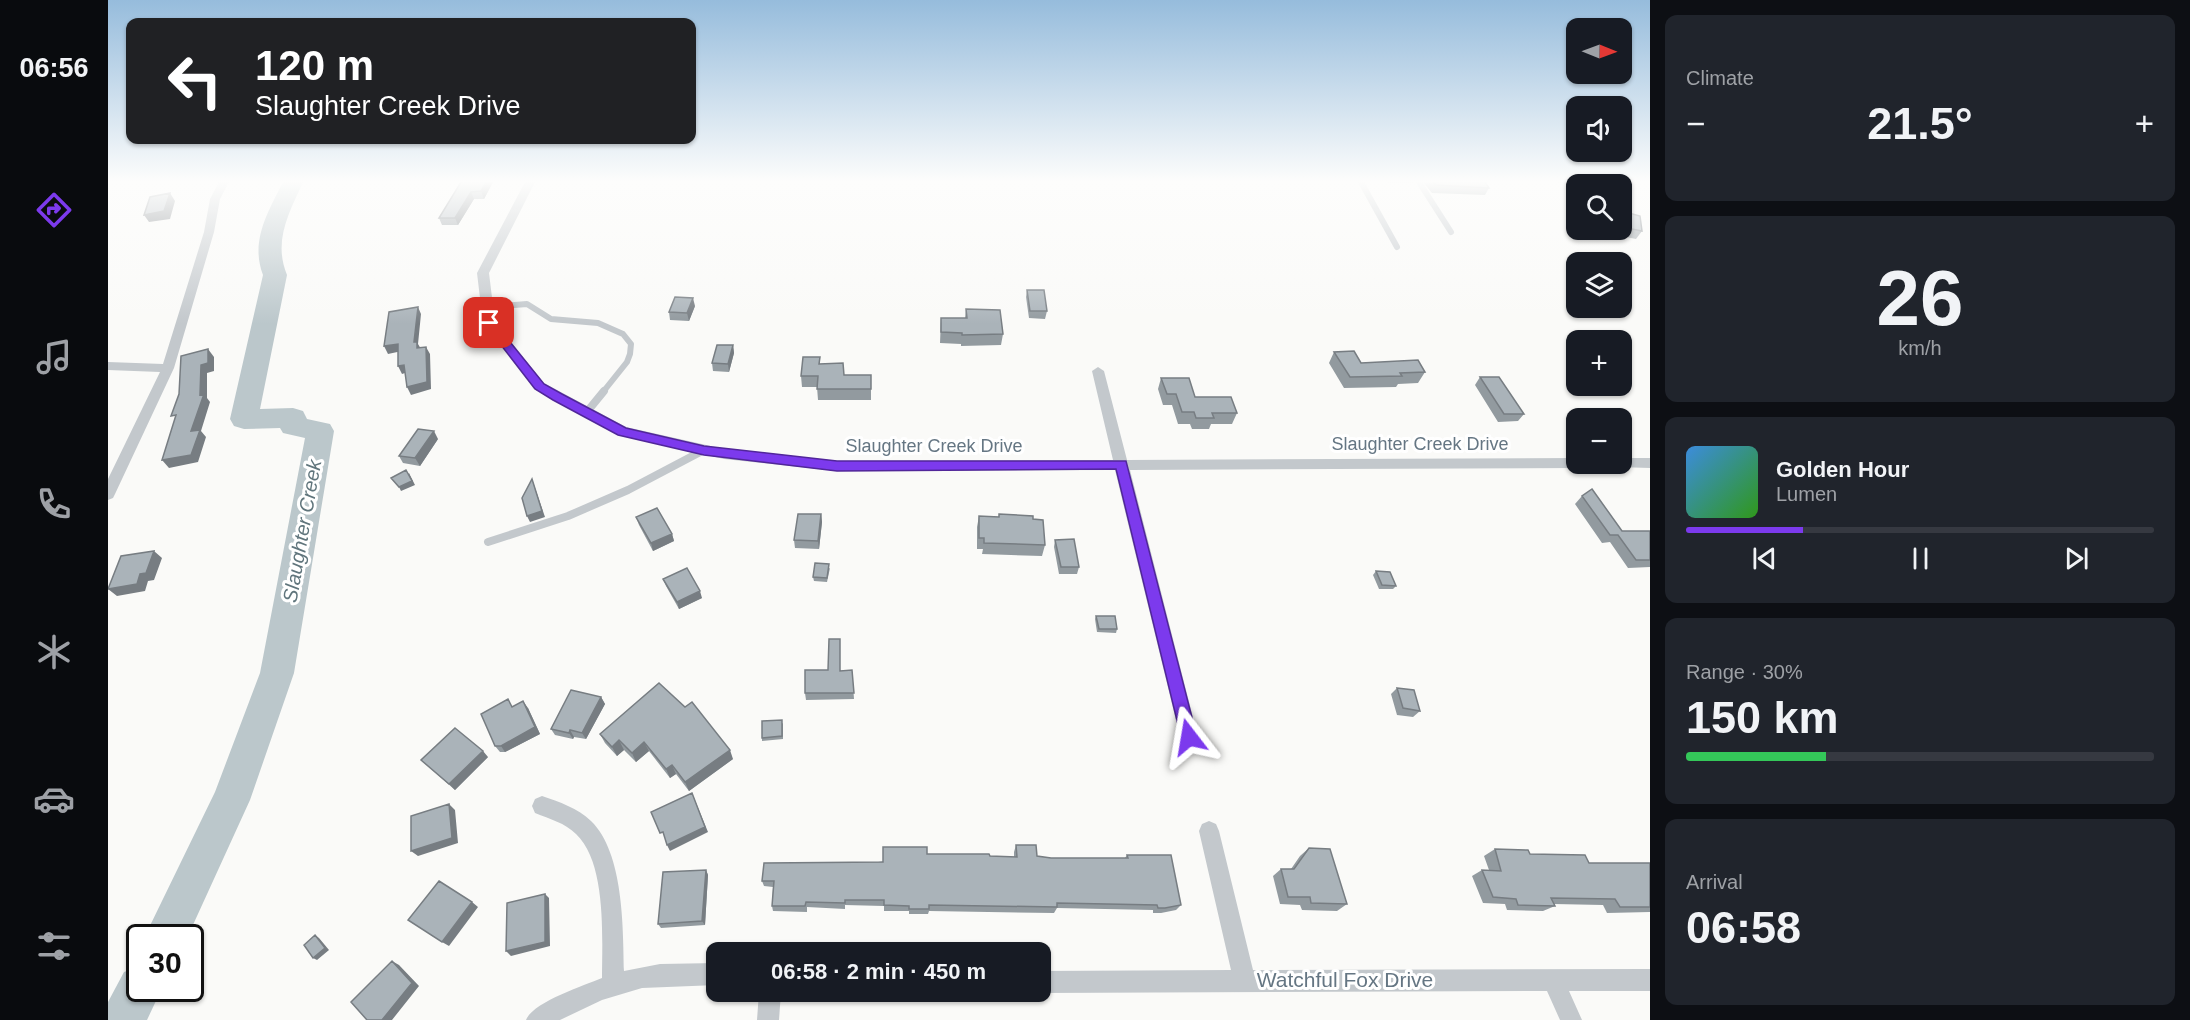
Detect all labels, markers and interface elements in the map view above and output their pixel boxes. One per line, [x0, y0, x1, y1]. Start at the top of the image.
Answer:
north arrow [1566, 18, 1632, 84]
map controls [1566, 18, 1632, 474]
icon: left [156, 42, 234, 120]
text: 120 m [255, 42, 374, 89]
text: 06:56 [19, 53, 89, 83]
text: Climate [1686, 67, 1754, 89]
text: Slaughter Creek Drive [255, 91, 521, 121]
button: sound [1566, 96, 1632, 162]
text: 21.5° [1867, 98, 1973, 149]
text: − [1686, 105, 1705, 142]
text: + [2135, 105, 2154, 142]
button: search [1566, 174, 1632, 240]
icon: directions [33, 189, 75, 231]
button: layers [1566, 252, 1632, 318]
text: 26 [1877, 254, 1963, 342]
pin [463, 297, 514, 348]
icon: arrive [472, 306, 505, 339]
button: + [1566, 330, 1632, 396]
icon: music [33, 336, 75, 378]
text: km/h [1898, 337, 1942, 359]
button: − [1566, 408, 1632, 474]
street label: Slaughter Creek Drive [1331, 434, 1509, 454]
street label: Slaughter Creek Drive [845, 436, 1023, 456]
water label: Slaughter Creek [279, 457, 326, 604]
text: Golden Hour [1776, 457, 1909, 482]
icon: phone [33, 483, 75, 525]
text: Lumen [1776, 483, 1837, 505]
icon: previous [1748, 542, 1781, 575]
icon: pause [1904, 542, 1937, 575]
icon: next [2060, 542, 2093, 575]
icon: climate [33, 631, 75, 673]
text: Range · 30% [1686, 661, 1803, 683]
text: 150 km [1686, 692, 1839, 743]
position arrow [1157, 705, 1221, 769]
icon: car [33, 778, 75, 820]
text: Arrival [1686, 871, 1743, 893]
text: 06:58 [1686, 902, 1801, 953]
speed limit sign: 30 [126, 924, 204, 1002]
icon: filters [33, 925, 75, 967]
text: 06:58 · 2 min · 450 m [771, 959, 986, 984]
street label: Watchful Fox Drive [1257, 968, 1433, 991]

